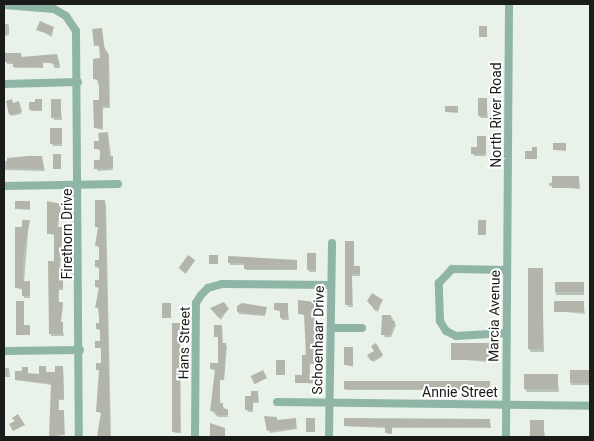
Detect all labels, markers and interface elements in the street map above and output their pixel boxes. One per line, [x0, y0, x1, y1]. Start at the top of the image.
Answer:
street label: North River Road [488, 62, 504, 168]
street label: Firethorn Drive [59, 189, 75, 279]
street label: Marcia Avenue [485, 270, 503, 362]
street label: Schoenhaar Drive [309, 285, 327, 395]
street label: Hans Street [175, 306, 193, 380]
street label: Annie Street [422, 384, 498, 400]

